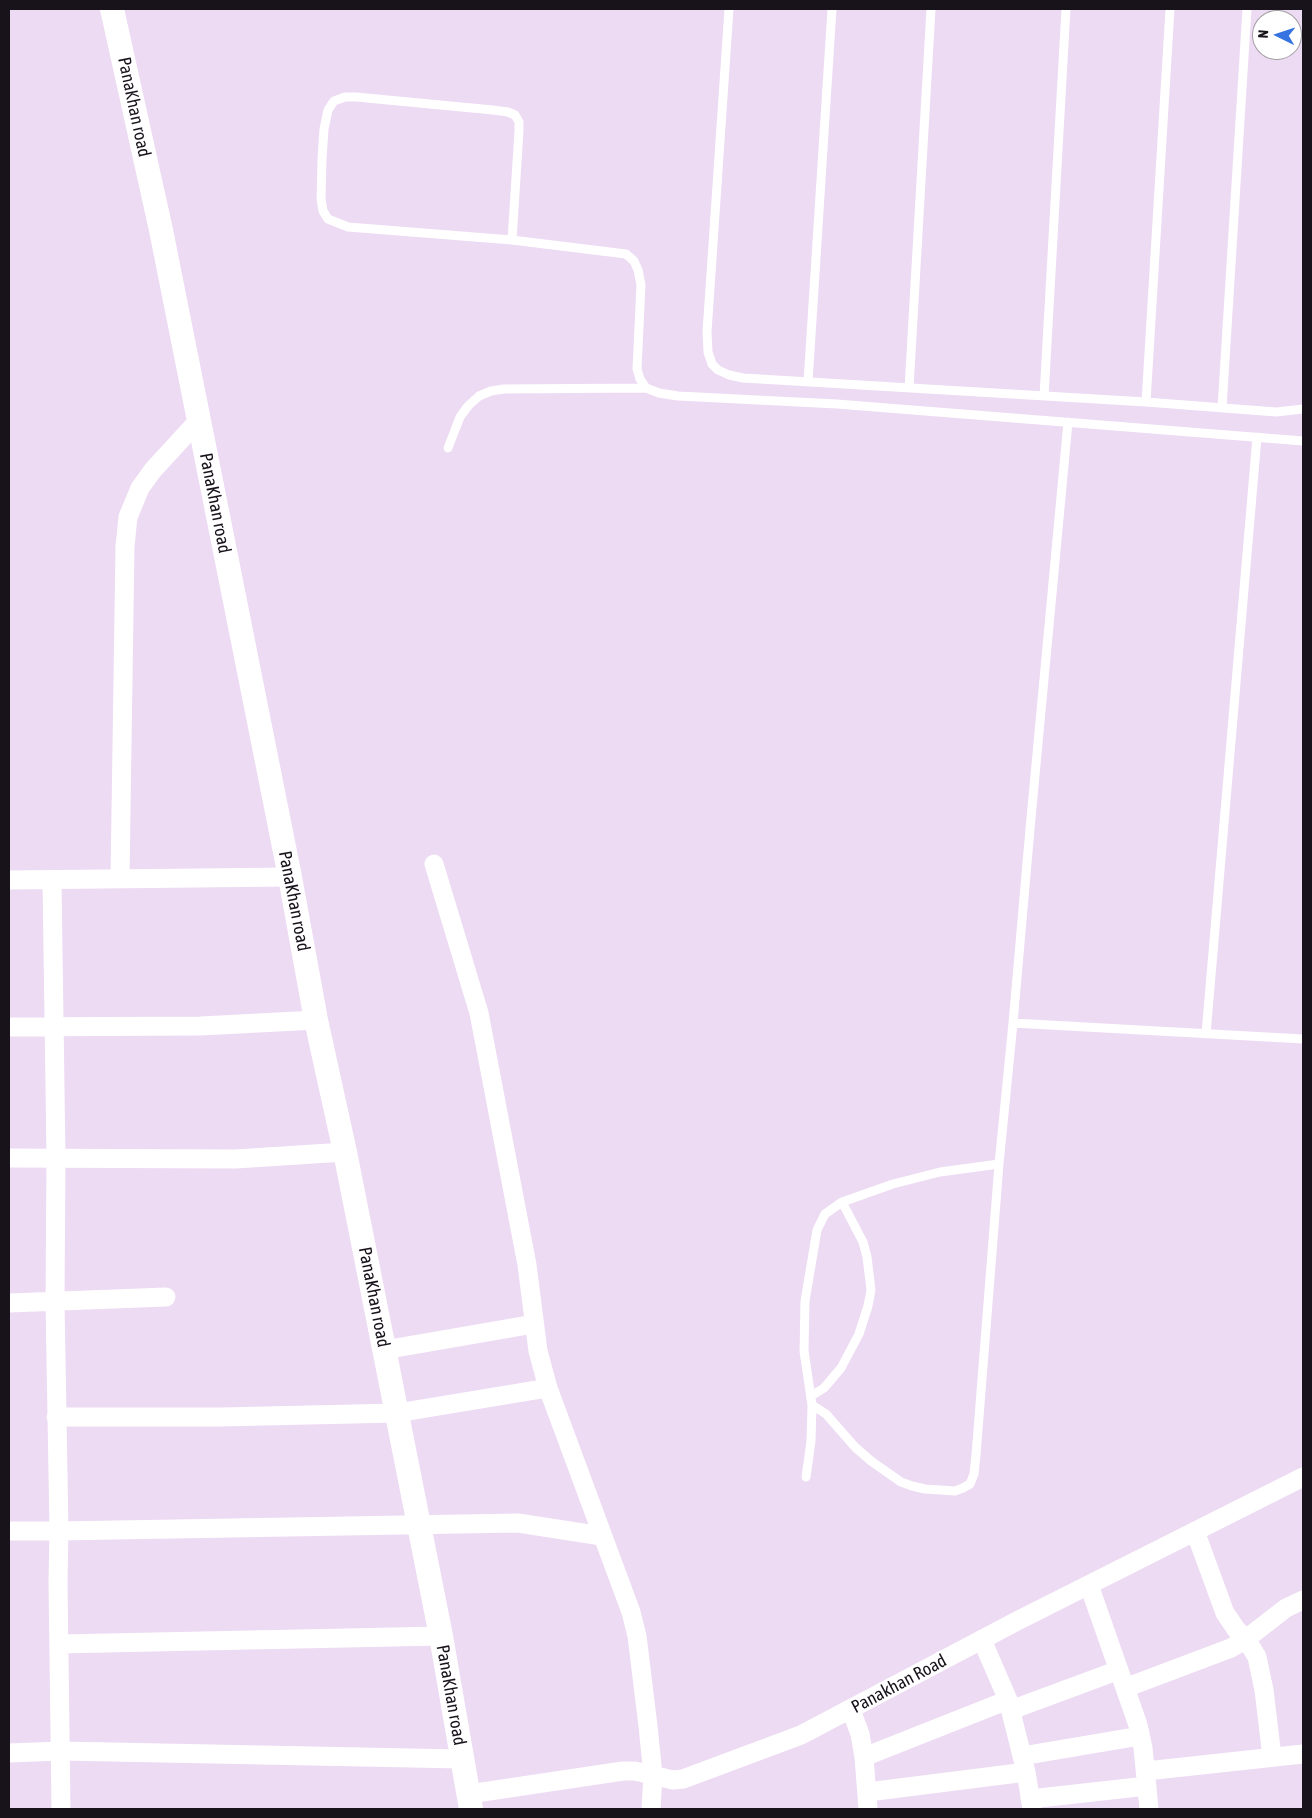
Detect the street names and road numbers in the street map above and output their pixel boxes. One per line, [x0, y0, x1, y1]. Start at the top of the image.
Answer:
street label: PanaKhan road [113, 55, 155, 159]
street label: PanaKhan road [195, 451, 235, 555]
street label: PanaKhan road [274, 849, 314, 953]
street label: PanaKhan road [354, 1245, 394, 1349]
street label: PanaKhan road [432, 1643, 470, 1747]
street label: Panakhan Road [848, 1650, 950, 1718]

